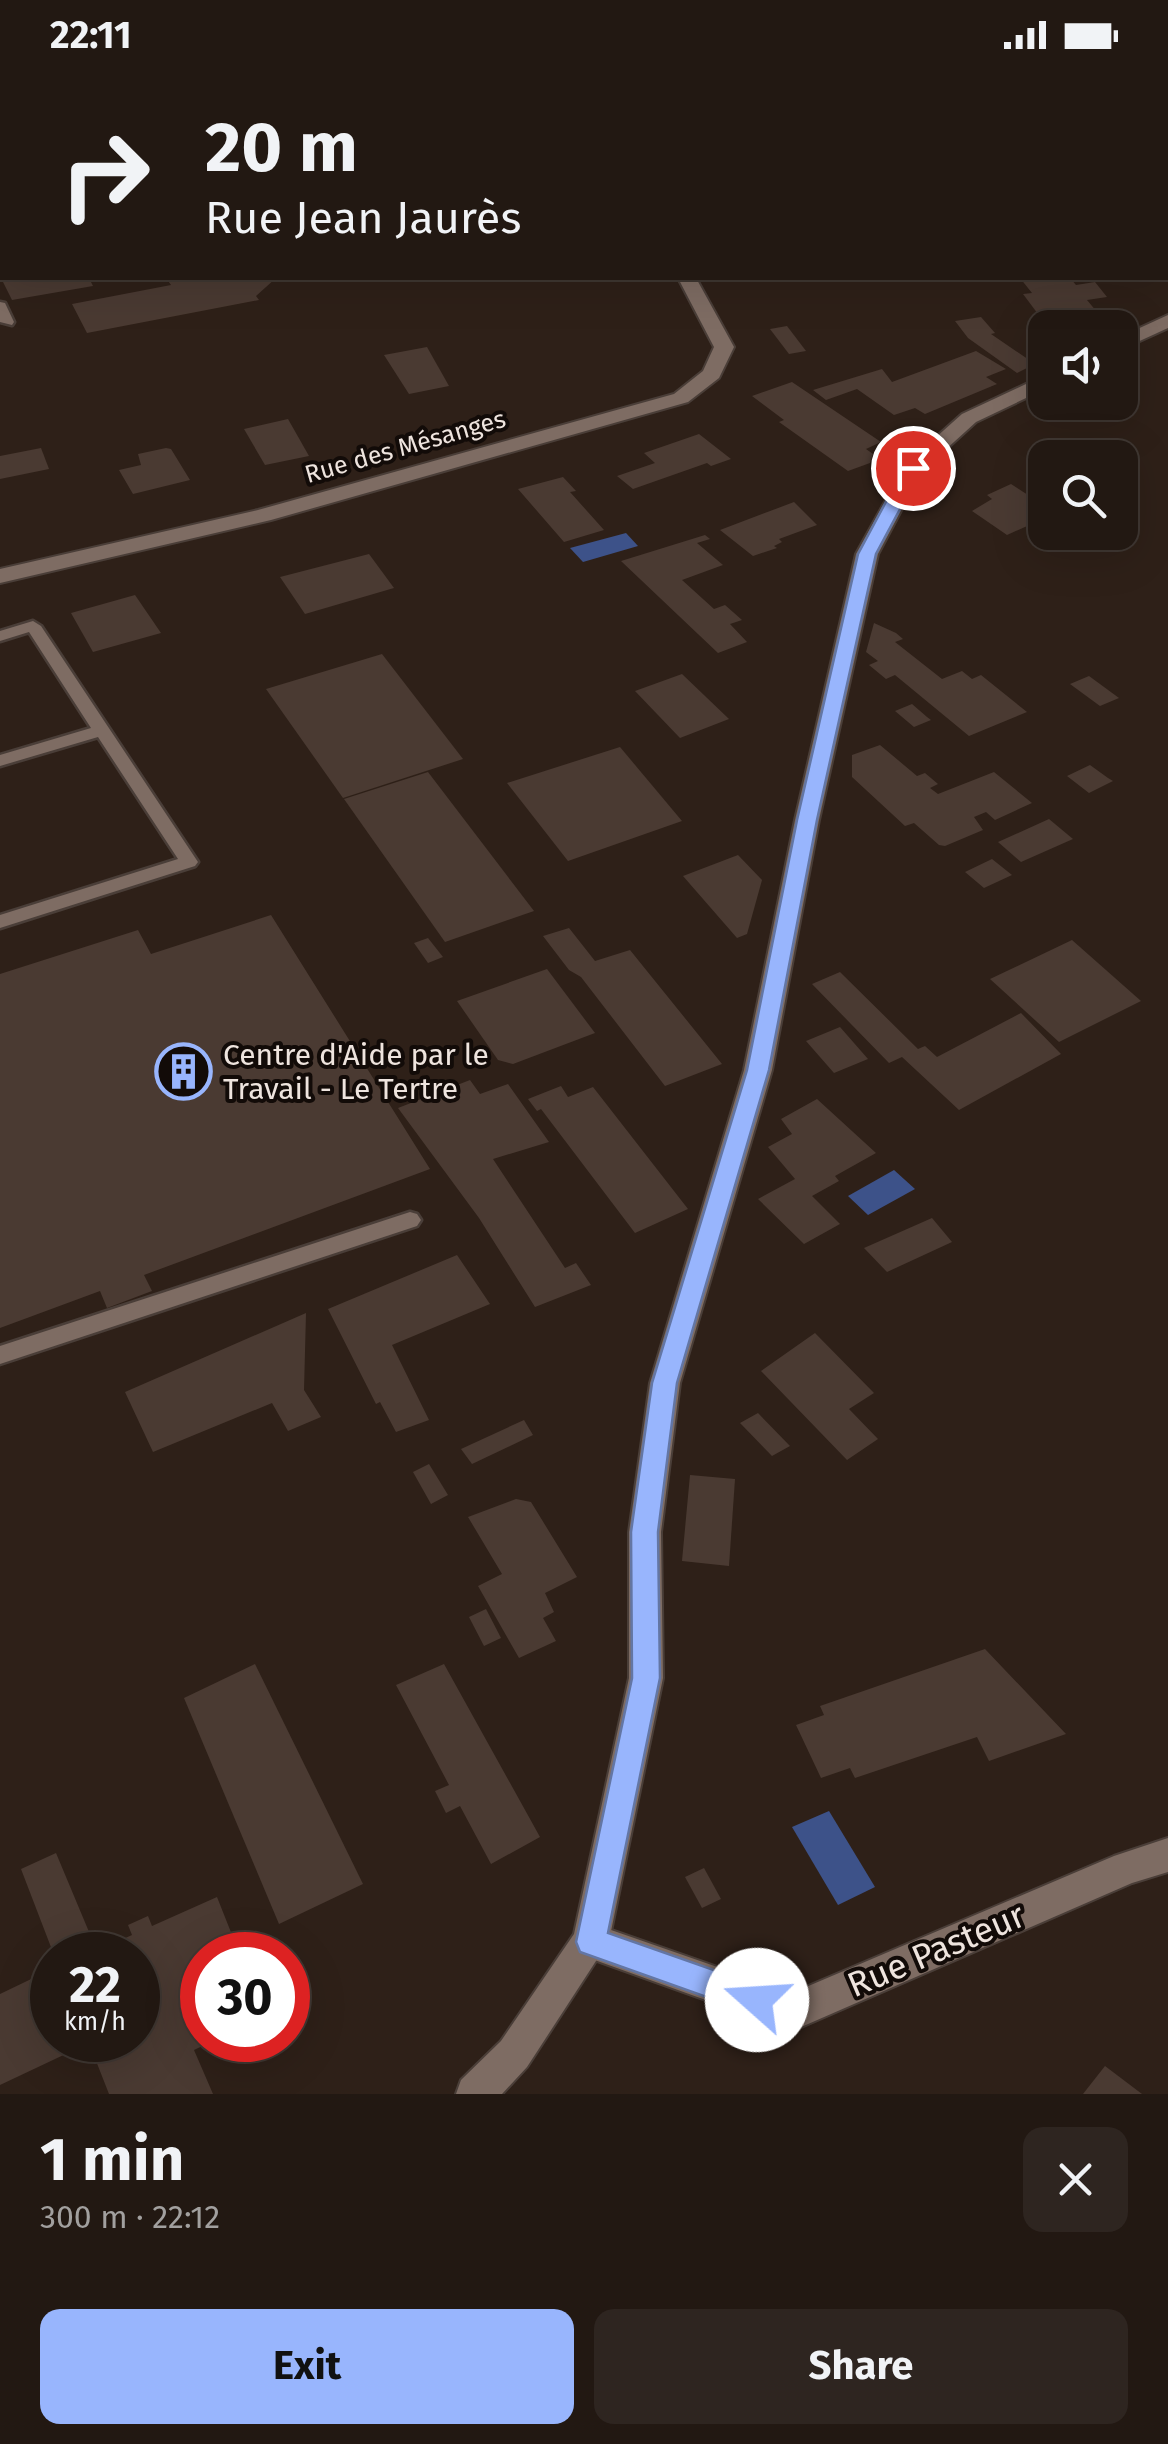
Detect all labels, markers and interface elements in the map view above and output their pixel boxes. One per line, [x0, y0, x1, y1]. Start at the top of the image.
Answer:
text: 22:11 [50, 12, 132, 58]
text: 20 m [205, 106, 358, 190]
icon: right [40, 110, 170, 240]
text: Rue Jean Jaurès [205, 191, 521, 245]
map controls [1028, 310, 1138, 550]
button: sound [1028, 310, 1138, 420]
street label: Rue des Mésanges [301, 404, 509, 490]
pin [871, 426, 956, 511]
button: search [1028, 440, 1138, 550]
icon: arrive [886, 441, 941, 496]
place label: Centre d'Aide par le Travail - Le Tertre [223, 1037, 489, 1107]
building icon: Centre d'Aide par le Travail - Le Tertre [154, 1042, 214, 1102]
street label: Rue Pasteur [841, 1894, 1031, 2006]
speed limit sign: 30 [180, 1932, 310, 2062]
position arrow [705, 1948, 809, 2052]
text: 22 [69, 1955, 121, 2015]
text: km/h [64, 2007, 126, 2037]
text: 1 min [40, 2124, 184, 2196]
button: close [1023, 2127, 1128, 2232]
text: 300 m · 22:12 [40, 2198, 220, 2236]
button: Exit [40, 2309, 574, 2424]
button: Share [594, 2309, 1128, 2424]

